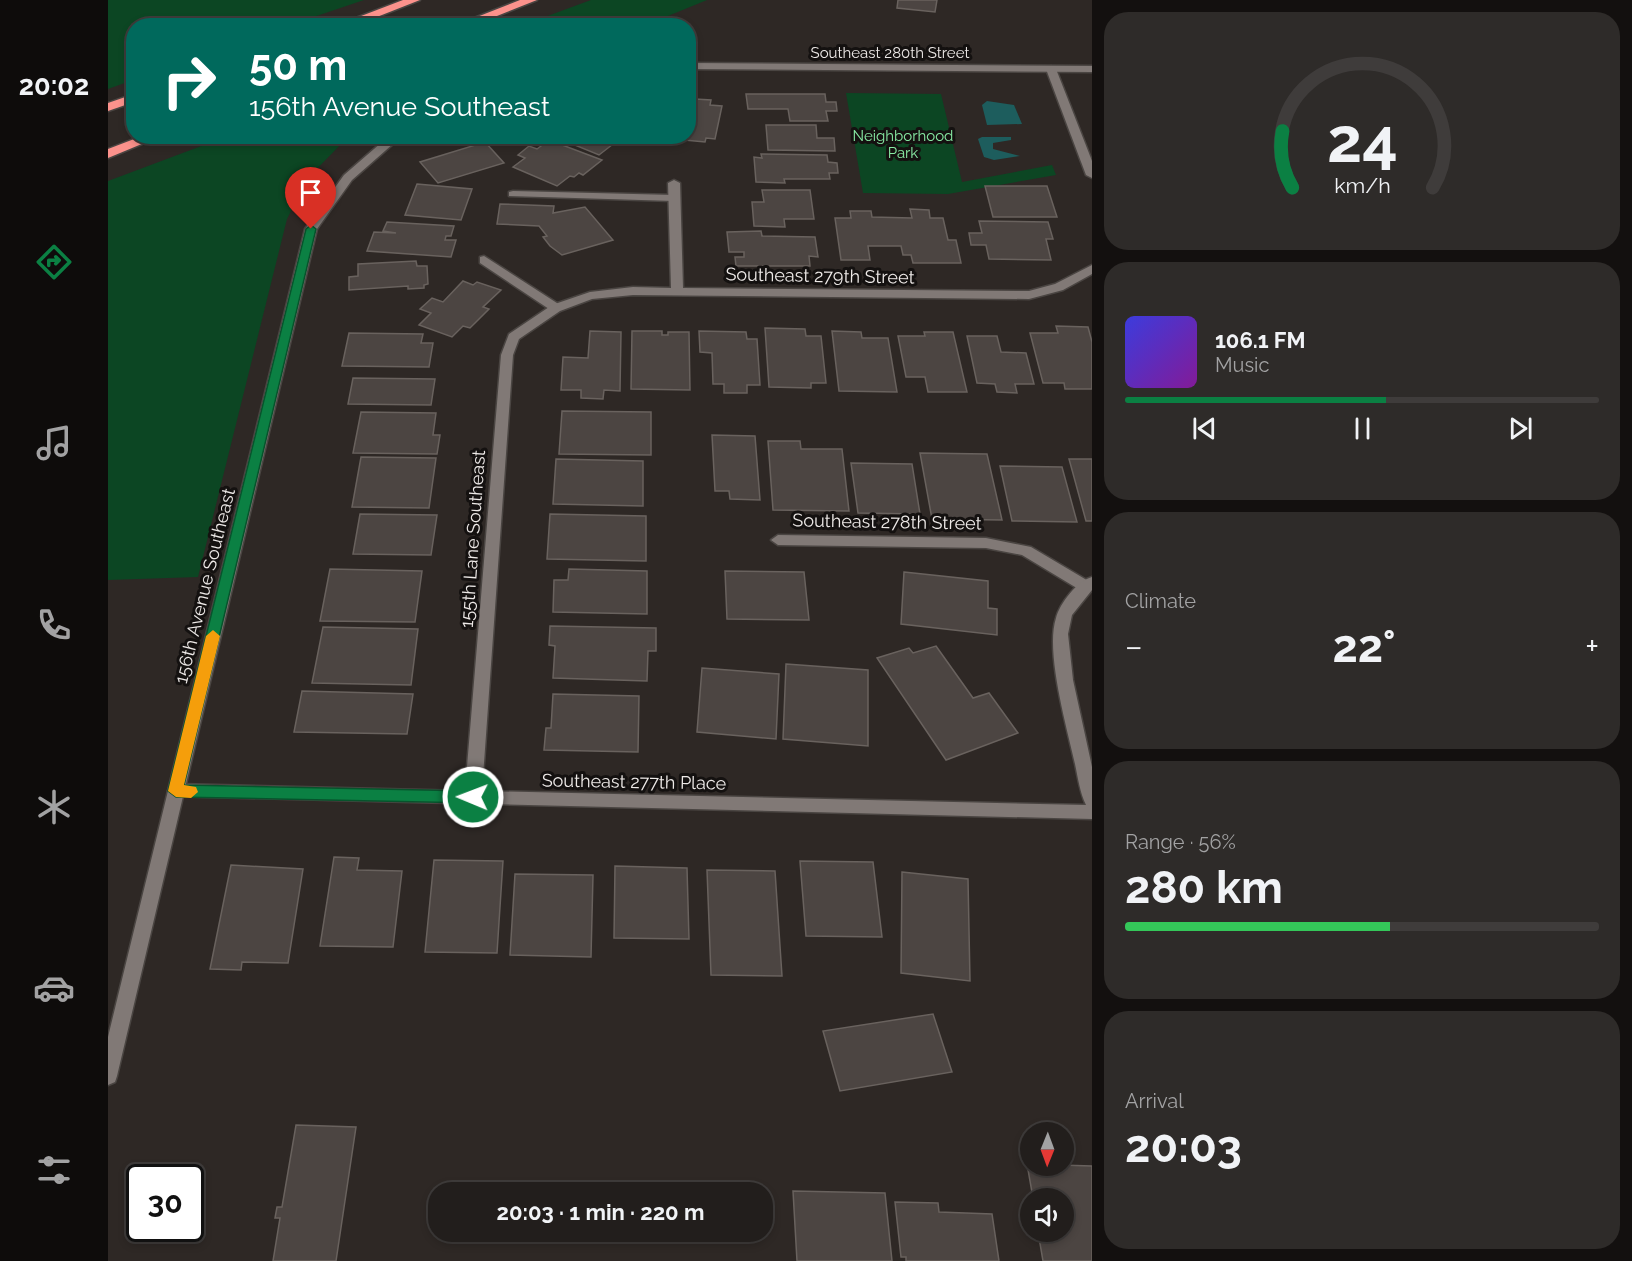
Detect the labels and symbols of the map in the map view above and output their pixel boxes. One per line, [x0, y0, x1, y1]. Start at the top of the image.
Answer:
street label: Southeast 280th Street [811, 44, 969, 62]
park label: Neighborhood Park [853, 127, 953, 162]
pin [285, 167, 336, 229]
street label: Southeast 279th Street [725, 263, 915, 288]
street label: 155th Lane Southeast [456, 449, 489, 629]
street label: 156th Avenue Southeast [170, 486, 239, 686]
street label: Southeast 278th Street [792, 509, 982, 534]
position arrow [441, 765, 505, 829]
street label: Southeast 277th Place [542, 769, 727, 794]
north arrow [1020, 1122, 1074, 1176]
speed limit sign: 30 [126, 1164, 204, 1242]

